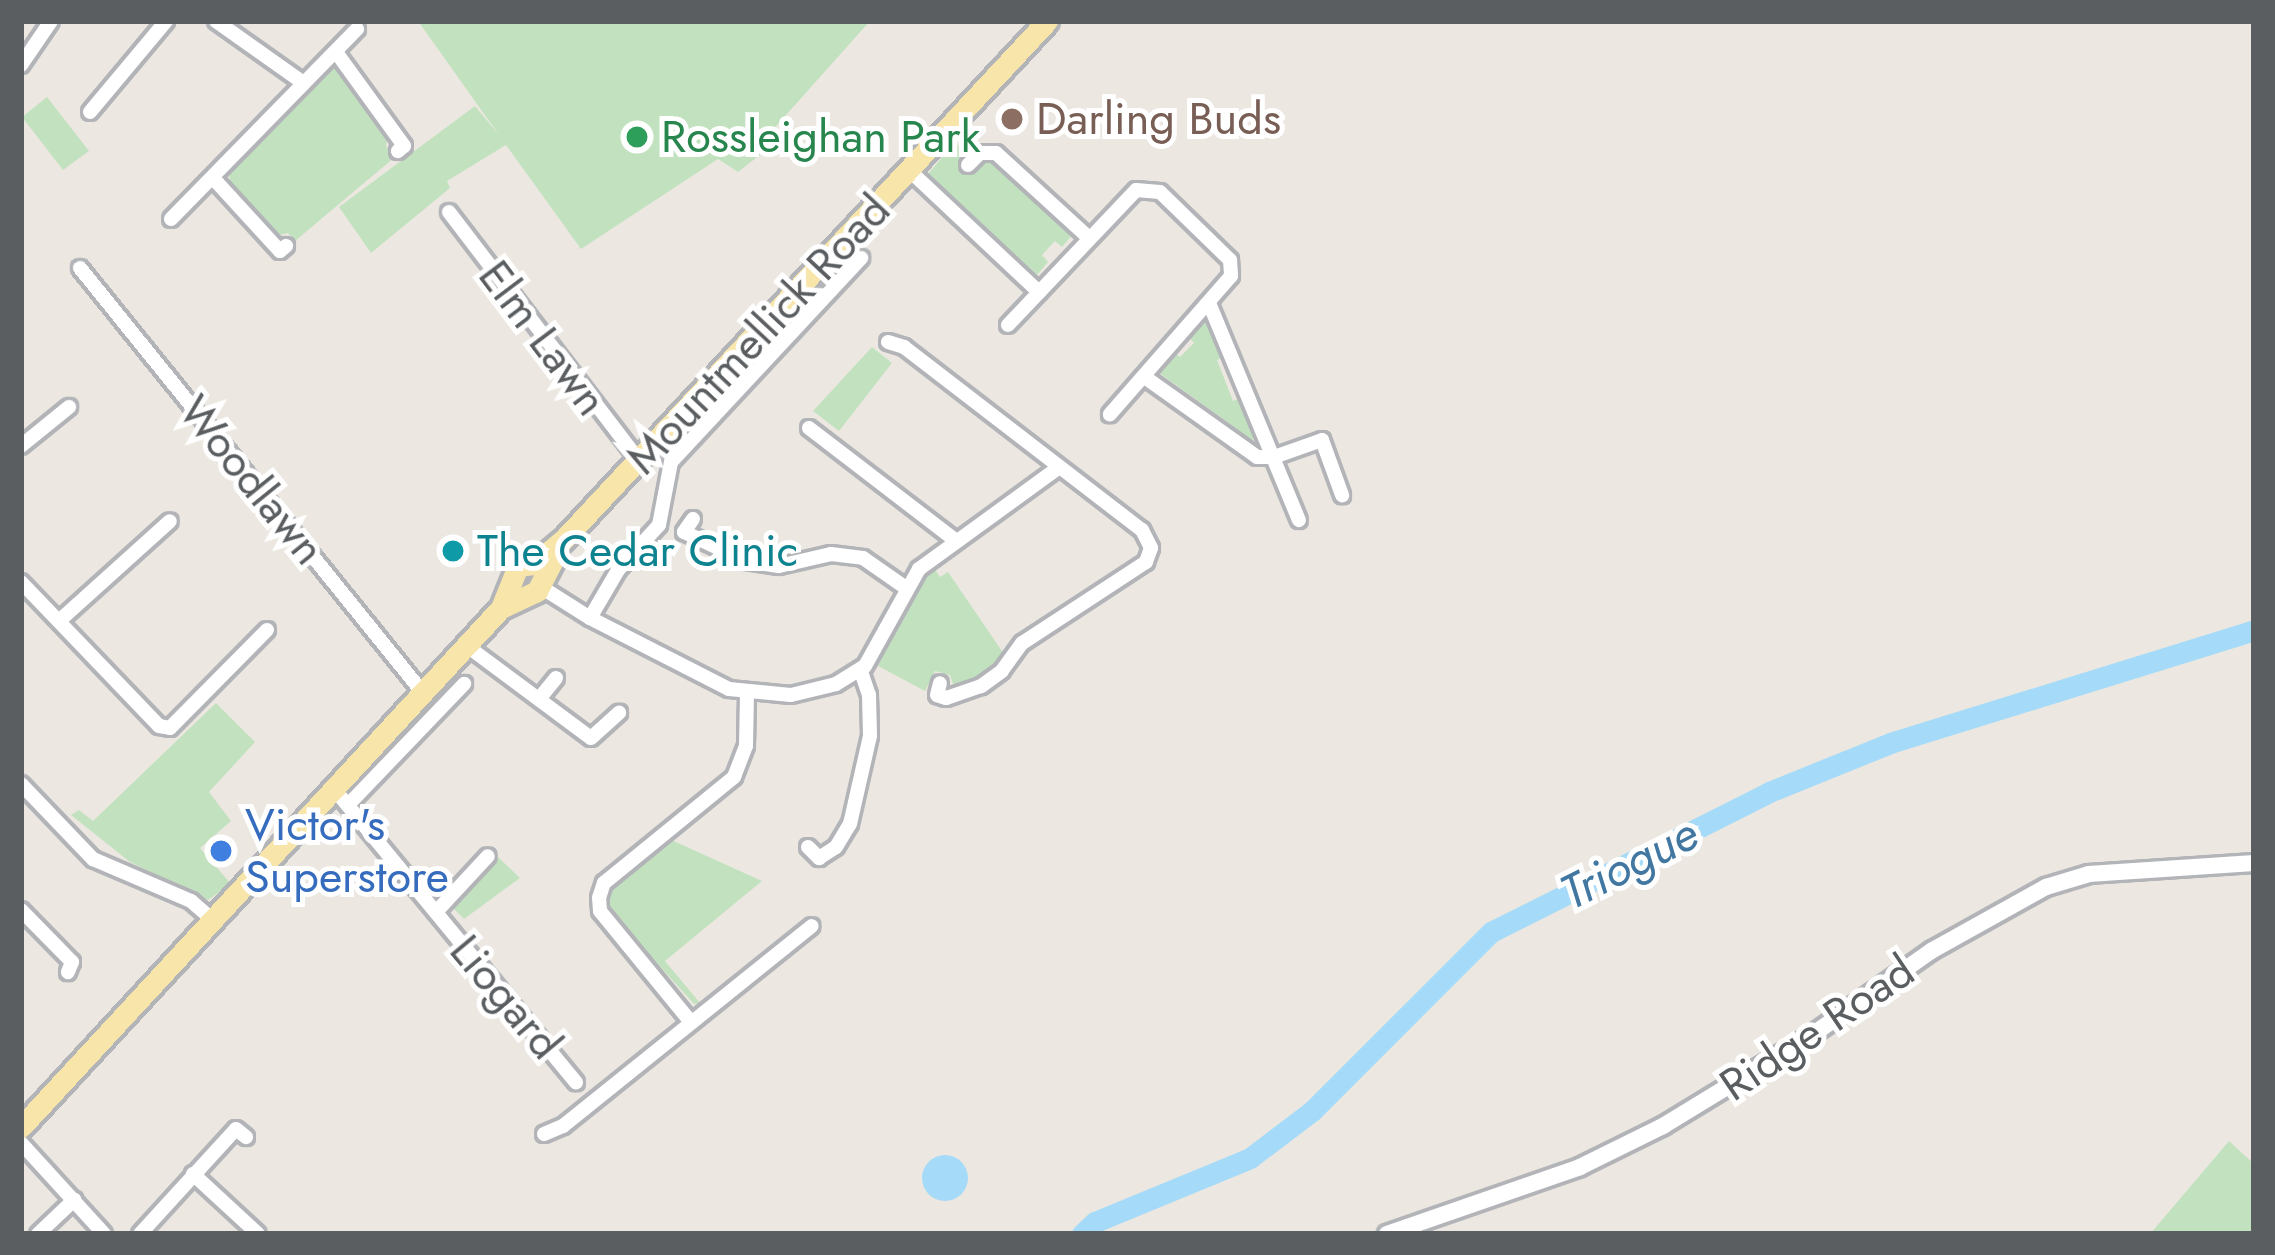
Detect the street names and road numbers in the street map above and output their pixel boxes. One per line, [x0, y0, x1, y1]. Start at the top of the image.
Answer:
street label: Mountmellick Road [615, 183, 901, 485]
street label: Elm Lawn [467, 250, 619, 426]
street label: Woodlawn [168, 385, 336, 575]
street label: Liogard [439, 924, 573, 1070]
street label: Ridge Road [1710, 944, 1924, 1112]

